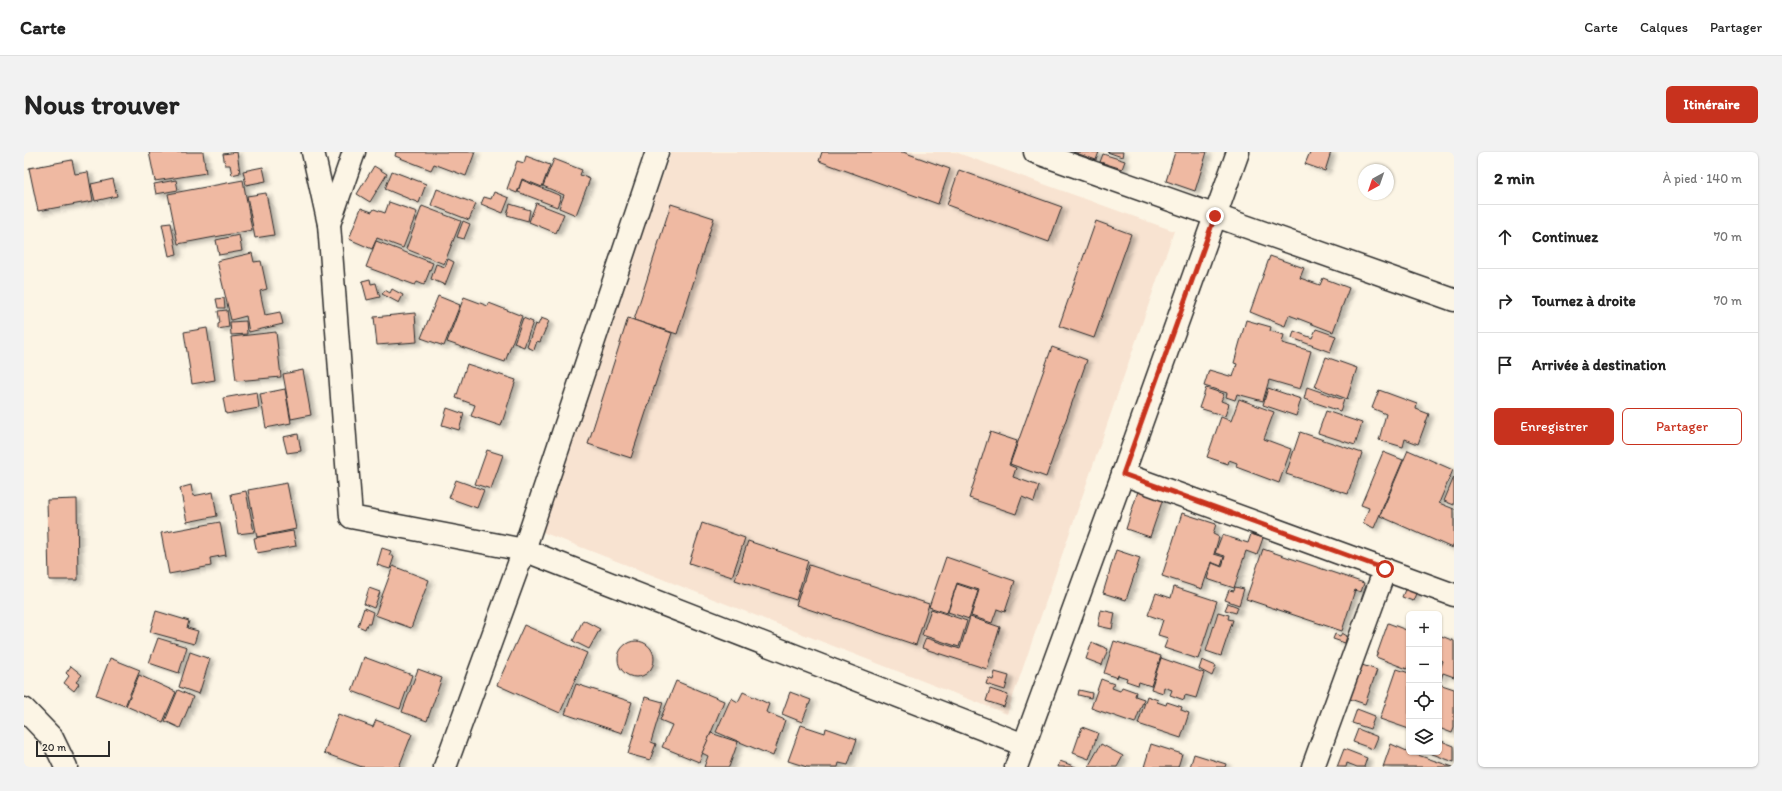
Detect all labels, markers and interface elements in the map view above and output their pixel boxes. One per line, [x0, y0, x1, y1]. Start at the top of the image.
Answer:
text: Carte [20, 16, 66, 39]
text: Carte [1584, 19, 1618, 36]
text: Calques [1640, 19, 1688, 36]
text: Partager [1710, 19, 1762, 36]
button: Itinéraire [1666, 86, 1758, 123]
text: Nous trouver [24, 87, 179, 121]
north arrow [1358, 164, 1394, 200]
text: 2 min [1494, 168, 1534, 188]
text: À pied · 140 m [1663, 171, 1742, 186]
route end [1206, 207, 1224, 225]
icon: ahead [1494, 226, 1516, 248]
text: Continuez [1532, 228, 1598, 246]
text: 70 m [1714, 229, 1742, 244]
icon: right [1494, 290, 1516, 312]
text: Tournez à droite [1532, 292, 1636, 310]
text: 70 m [1714, 293, 1742, 308]
icon: arrive [1494, 354, 1516, 376]
text: Arrivée à destination [1532, 356, 1666, 374]
button: Enregistrer [1494, 408, 1614, 445]
button: Partager [1622, 408, 1742, 445]
route start [1376, 560, 1394, 578]
map controls [1406, 611, 1442, 755]
button: + [1406, 611, 1442, 647]
button: − [1406, 647, 1442, 683]
button: locate [1406, 683, 1442, 719]
button: layers [1406, 719, 1442, 755]
scale bar [36, 739, 110, 758]
text: 20 m [42, 741, 66, 754]

